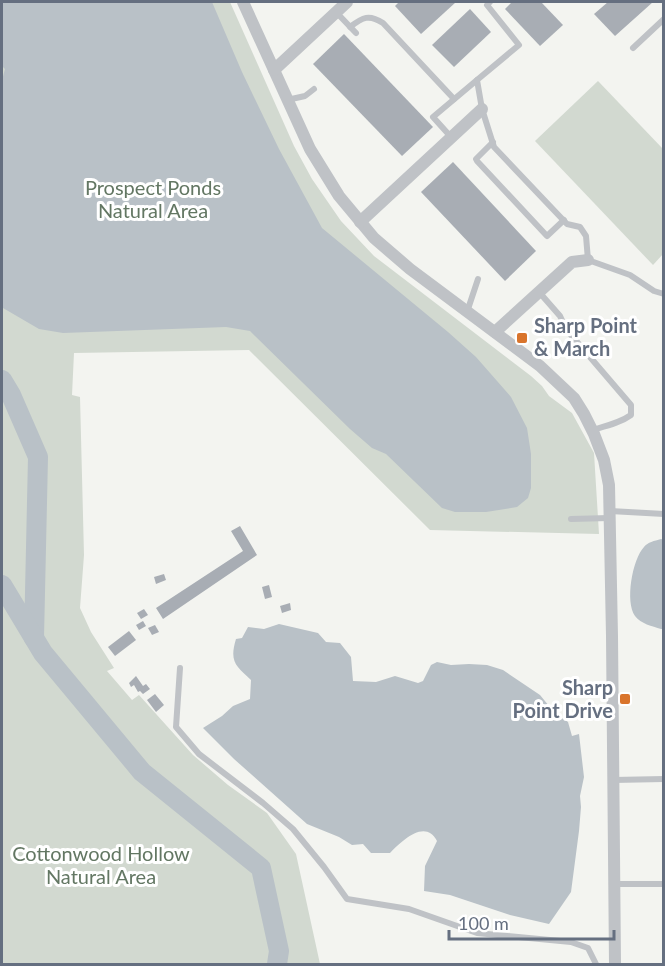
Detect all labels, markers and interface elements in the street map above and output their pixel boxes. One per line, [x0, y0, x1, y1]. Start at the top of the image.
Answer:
park label: Prospect Ponds Natural Area [85, 175, 221, 222]
place label: Sharp Point & March [534, 313, 638, 360]
marker: Sharp Point & March [515, 331, 529, 345]
place label: Sharp Point Drive [513, 675, 613, 722]
marker: Sharp Point Drive [618, 692, 632, 706]
park label: Cottonwood Hollow Natural Area [12, 841, 190, 888]
scale bar [449, 903, 614, 941]
text: 100 m [458, 912, 509, 934]

